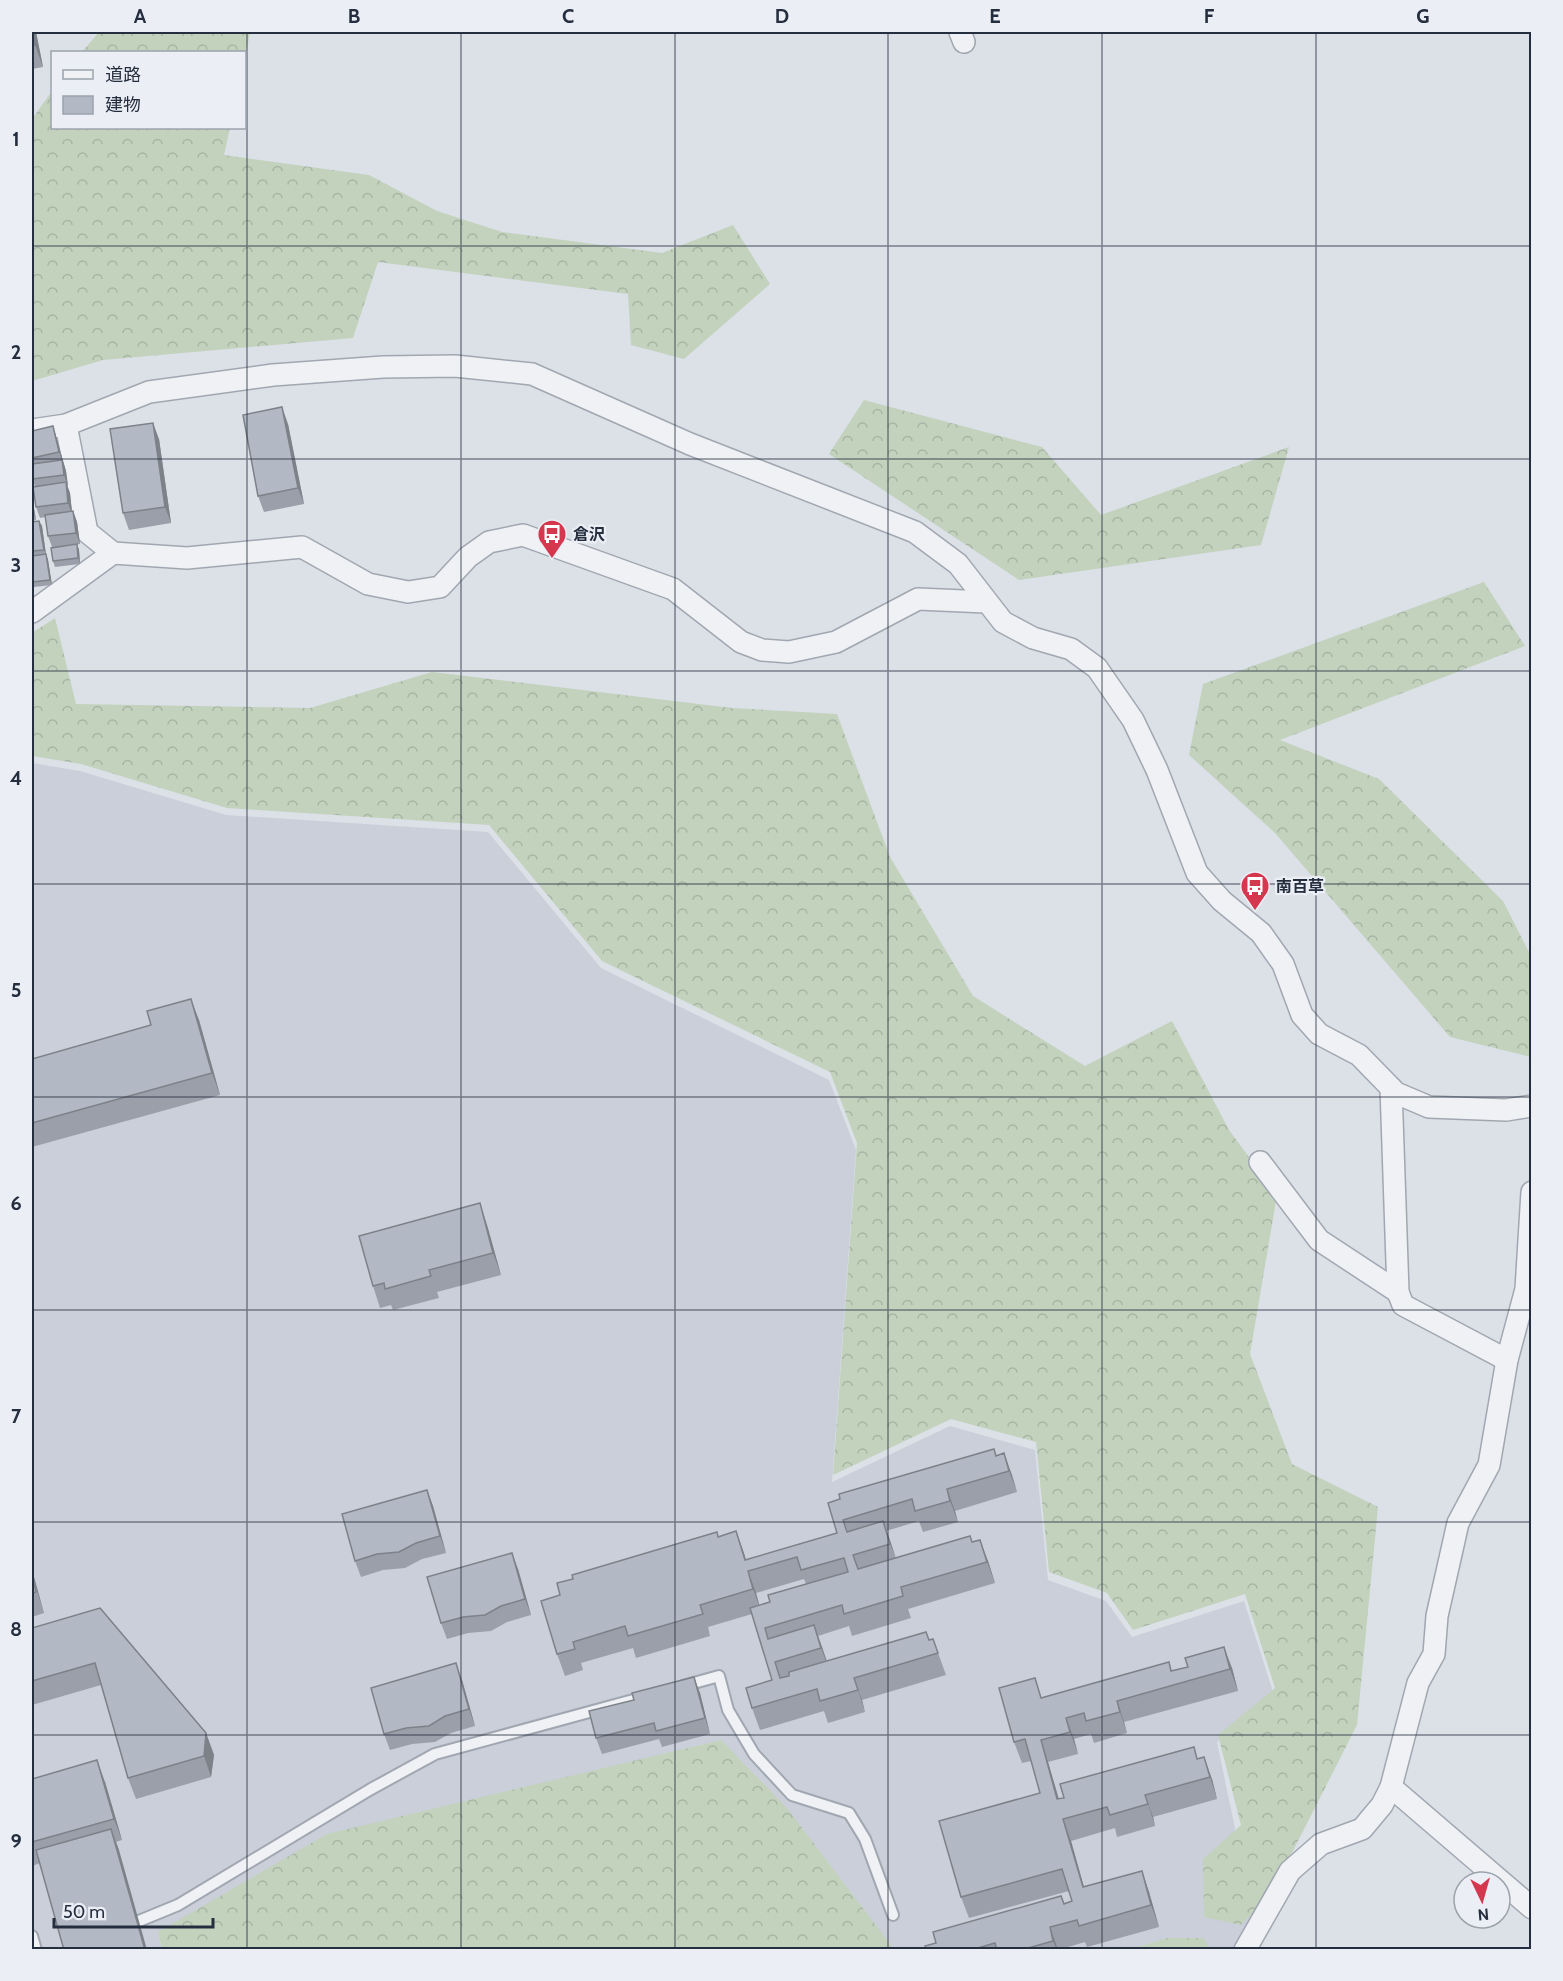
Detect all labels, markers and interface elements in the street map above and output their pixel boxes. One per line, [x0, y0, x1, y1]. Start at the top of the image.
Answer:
text: A [134, 4, 147, 28]
text: B [348, 4, 360, 28]
text: C [562, 4, 574, 28]
text: D [775, 4, 789, 28]
text: E [989, 4, 1001, 28]
text: F [1204, 4, 1215, 28]
text: G [1416, 4, 1430, 28]
legend [51, 51, 246, 129]
text: 道路 [105, 64, 141, 86]
text: 建物 [105, 94, 141, 116]
text: 1 [12, 127, 20, 151]
text: 2 [11, 340, 21, 364]
bus stop icon: 倉沢 [536, 518, 568, 560]
place label: 倉沢 [573, 525, 605, 544]
text: 3 [11, 553, 21, 577]
text: 4 [10, 766, 22, 790]
bus stop icon: 南百草 [1239, 870, 1271, 912]
place label: 南百草 [1276, 877, 1324, 896]
text: 5 [11, 978, 21, 1002]
text: 6 [10, 1191, 22, 1215]
text: 7 [11, 1404, 22, 1428]
text: 8 [10, 1617, 22, 1641]
text: 9 [10, 1829, 22, 1853]
north arrow [1452, 1870, 1512, 1930]
scale bar [54, 1891, 213, 1929]
text: 50 m [63, 1901, 105, 1923]
text: N [1477, 1904, 1490, 1924]

